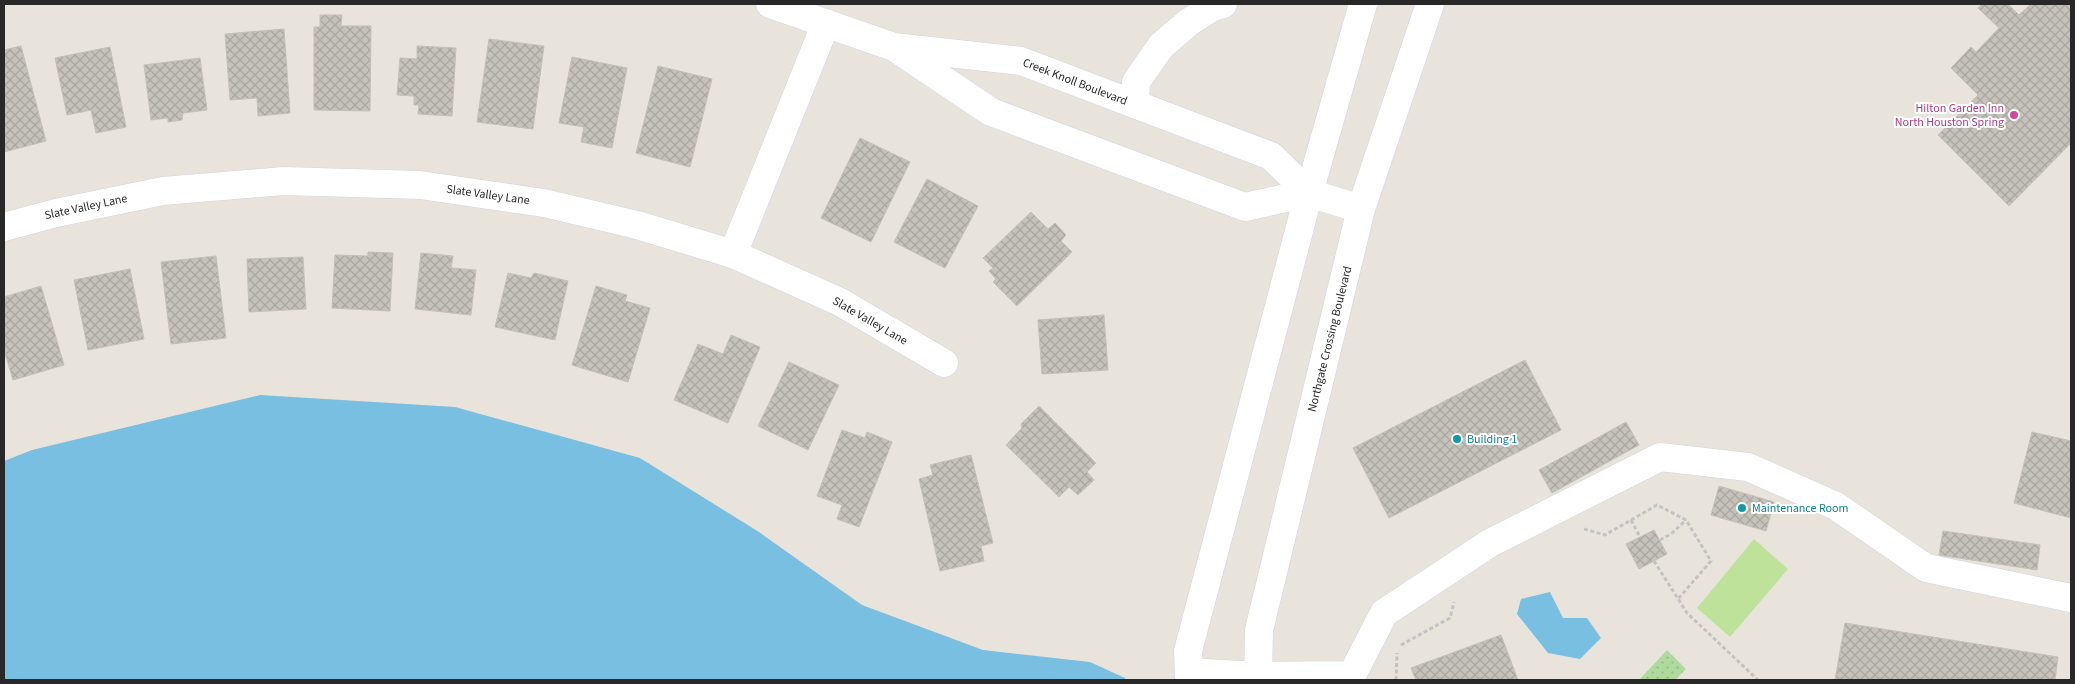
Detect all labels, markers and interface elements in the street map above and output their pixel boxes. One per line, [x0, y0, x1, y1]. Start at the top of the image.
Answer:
street label: Creek Knoll Boulevard [1020, 54, 1130, 110]
place label: Hilton Garden Inn North Houston Spring [1895, 100, 2004, 131]
marker: Hilton Garden Inn North Houston Spring [2008, 109, 2020, 121]
street label: Slate Valley Lane [445, 181, 531, 209]
street label: Slate Valley Lane [43, 190, 129, 224]
street label: Northgate Crossing Boulevard [1304, 264, 1356, 414]
street label: Slate Valley Lane [829, 293, 911, 349]
place label: Building 1 [1467, 431, 1517, 448]
marker: Building 1 [1451, 433, 1463, 445]
place label: Maintenance Room [1752, 500, 1849, 517]
marker: Maintenance Room [1736, 502, 1748, 514]

